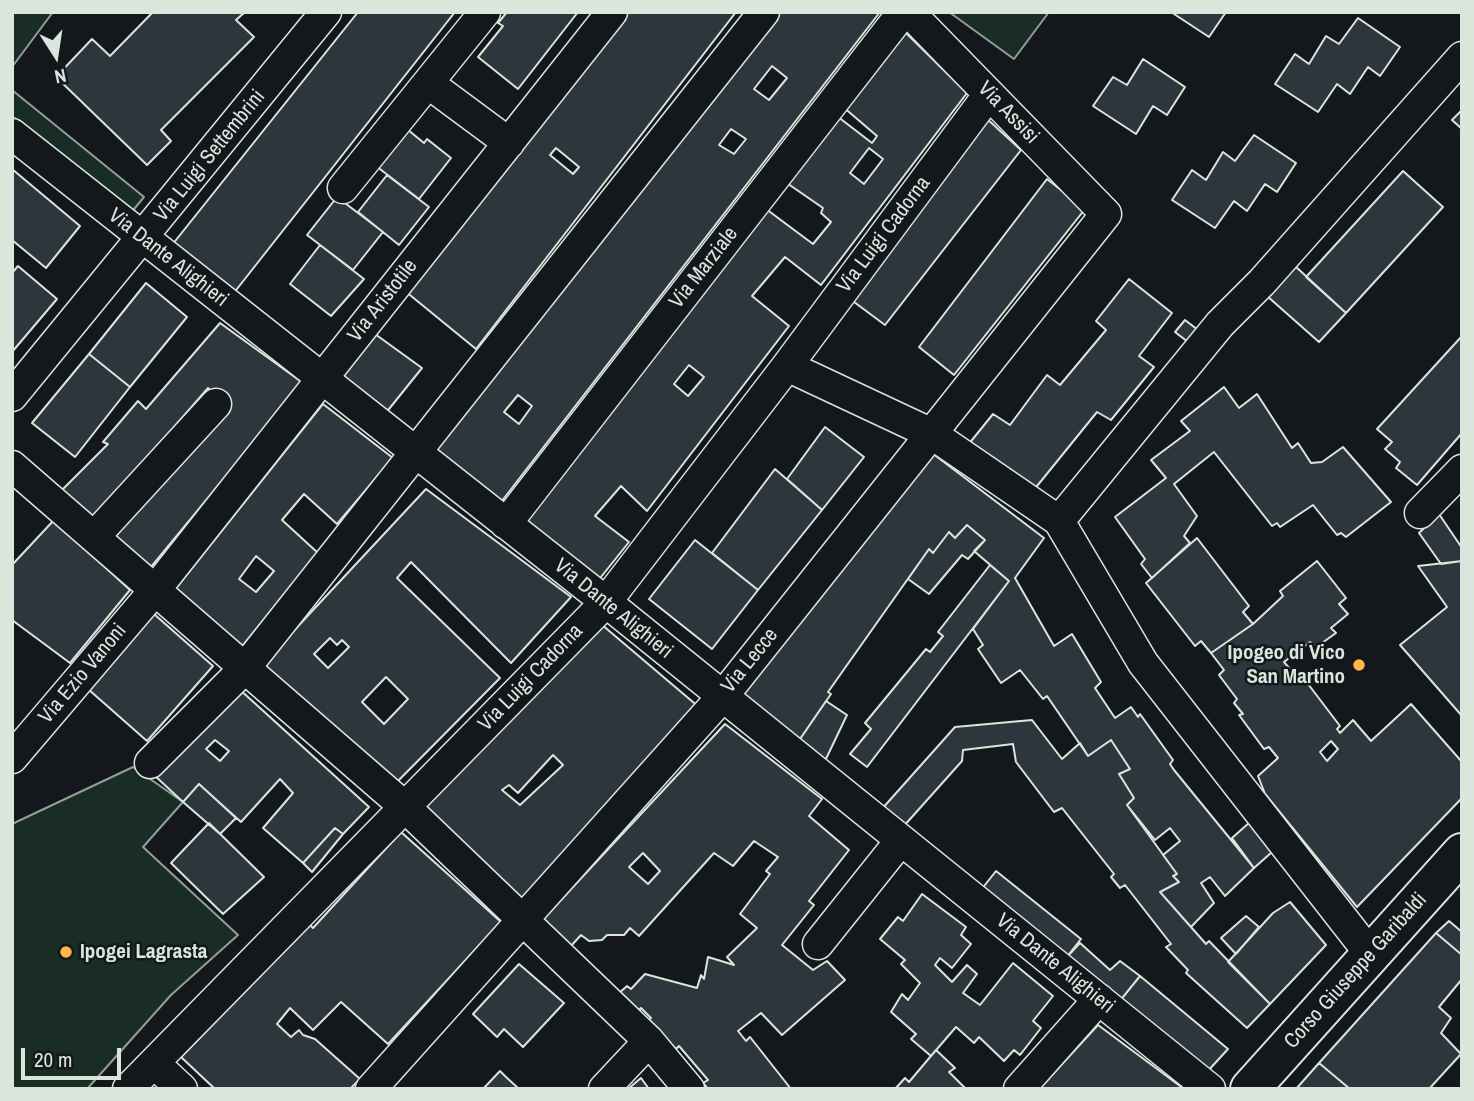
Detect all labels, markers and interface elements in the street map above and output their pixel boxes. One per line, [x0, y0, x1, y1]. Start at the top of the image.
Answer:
north arrow [21, 21, 91, 91]
text: N [52, 63, 69, 90]
street label: Via Assisi [972, 76, 1044, 150]
street label: Via Luigi Settembrini [149, 85, 271, 227]
street label: Via Luigi Cadorna [832, 172, 936, 298]
street label: Via Dante Alighieri [103, 203, 233, 313]
street label: Via Marziale [664, 222, 744, 314]
street label: Via Aristotile [343, 255, 423, 347]
street label: Via Dante Alighieri [549, 554, 677, 664]
street label: Via Ezio Vanoni [34, 619, 132, 729]
street label: Via Luigi Cadorna [473, 619, 589, 737]
street label: Via Lecce [716, 623, 784, 699]
place label: Ipogeo di Vico San Martino [1228, 640, 1345, 690]
marker: Ipogeo di Vico San Martino [1351, 657, 1367, 673]
street label: Corso Giuseppe Garibaldi [1279, 888, 1433, 1054]
street label: Via Dante Alighieri [991, 909, 1119, 1019]
place label: Ipogei Lagrasta [80, 939, 207, 965]
marker: Ipogei Lagrasta [58, 944, 74, 960]
scale bar [24, 1034, 124, 1078]
text: 20 m [34, 1045, 72, 1074]

